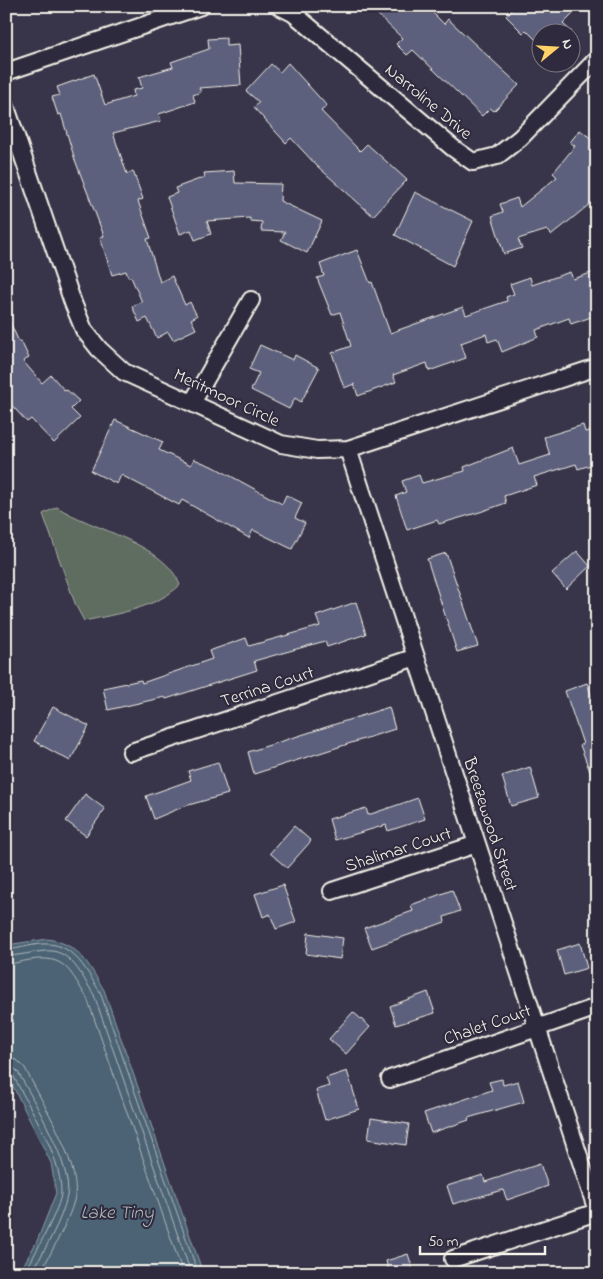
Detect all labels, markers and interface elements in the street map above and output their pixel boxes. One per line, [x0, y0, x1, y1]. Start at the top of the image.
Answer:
north arrow [530, 22, 580, 72]
text: N [555, 37, 578, 52]
street label: Narroline Drive [378, 58, 478, 148]
street label: Meritmoor Circle [169, 363, 284, 435]
street label: Terrina Court [217, 661, 318, 715]
street label: Breezewood Street [455, 753, 523, 895]
street label: Shalimar Court [342, 821, 455, 880]
street label: Chalet Court [440, 999, 535, 1053]
water label: Lake Tiny [80, 1200, 154, 1227]
scale bar [420, 1224, 546, 1256]
text: 50 m [428, 1231, 459, 1253]

